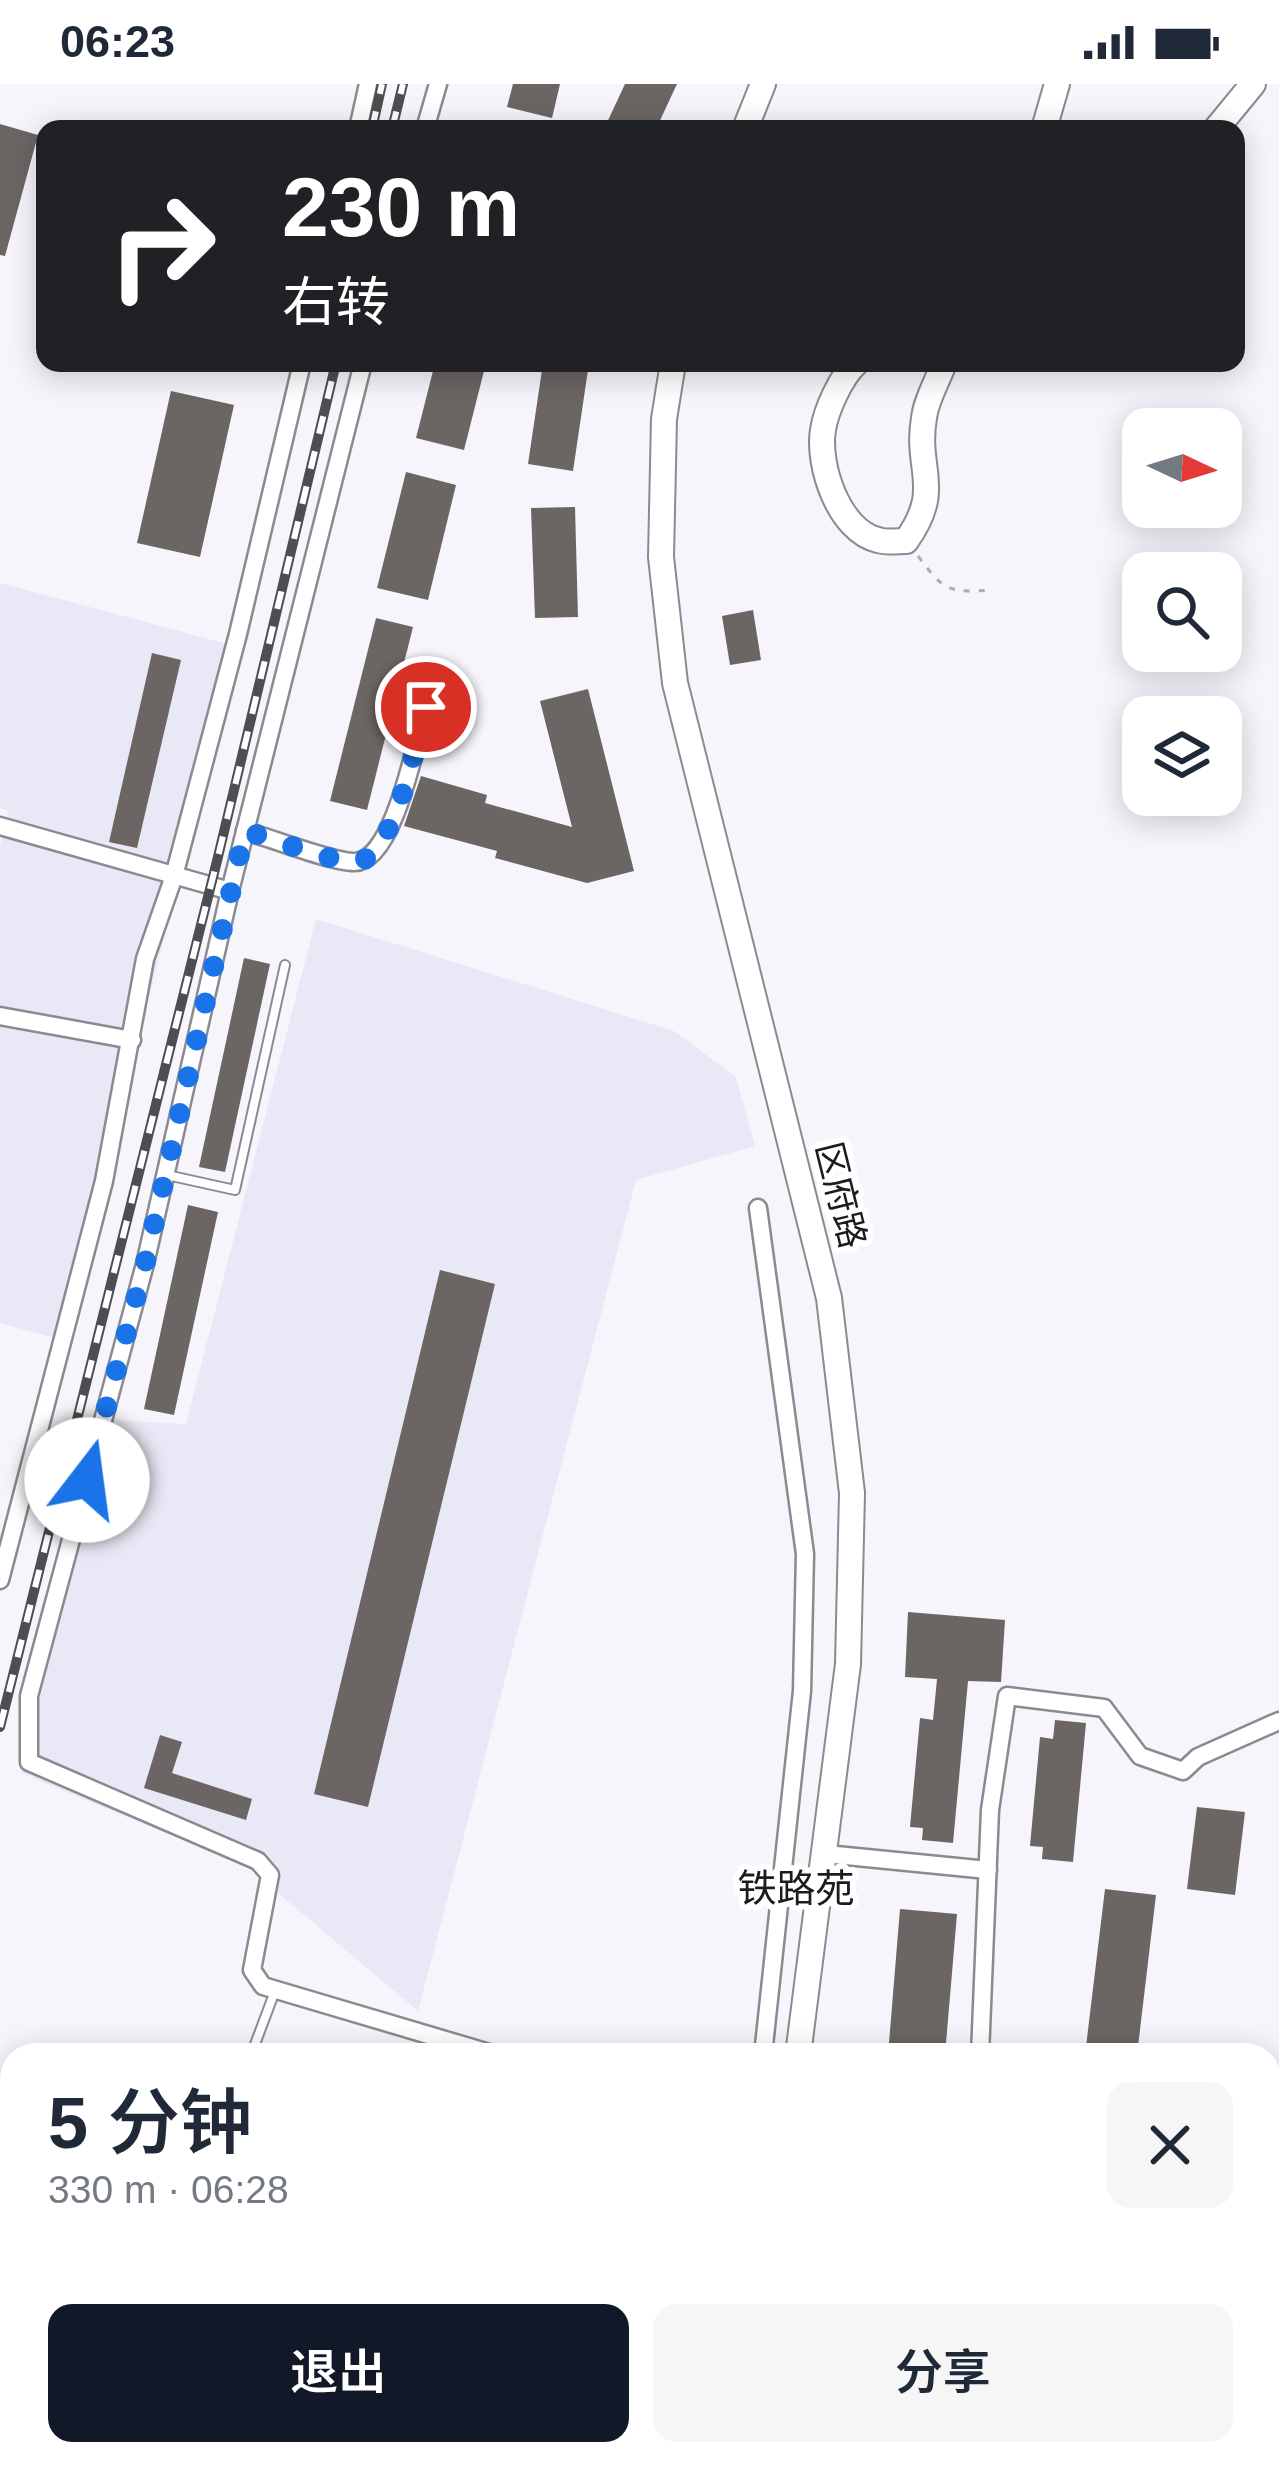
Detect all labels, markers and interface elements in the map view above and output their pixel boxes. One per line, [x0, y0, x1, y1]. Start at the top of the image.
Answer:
text: 06:23 [60, 16, 175, 67]
text: 230 m [282, 160, 520, 254]
icon: right [84, 168, 240, 324]
text: 右转 [282, 272, 390, 332]
north arrow [1122, 408, 1242, 528]
map controls [1122, 408, 1242, 816]
button: search [1122, 552, 1242, 672]
pin [375, 656, 477, 758]
icon: arrive [393, 674, 459, 740]
button: layers [1122, 696, 1242, 816]
street label: 区府路 [808, 1138, 874, 1252]
position arrow [24, 1417, 150, 1543]
district label: 铁路苑 [737, 1867, 855, 1910]
button: close [1107, 2082, 1233, 2208]
text: 5 分钟 [48, 2083, 252, 2163]
text: 330 m · 06:28 [48, 2168, 289, 2211]
button: 退出 [48, 2304, 629, 2442]
button: 分享 [653, 2304, 1233, 2442]

